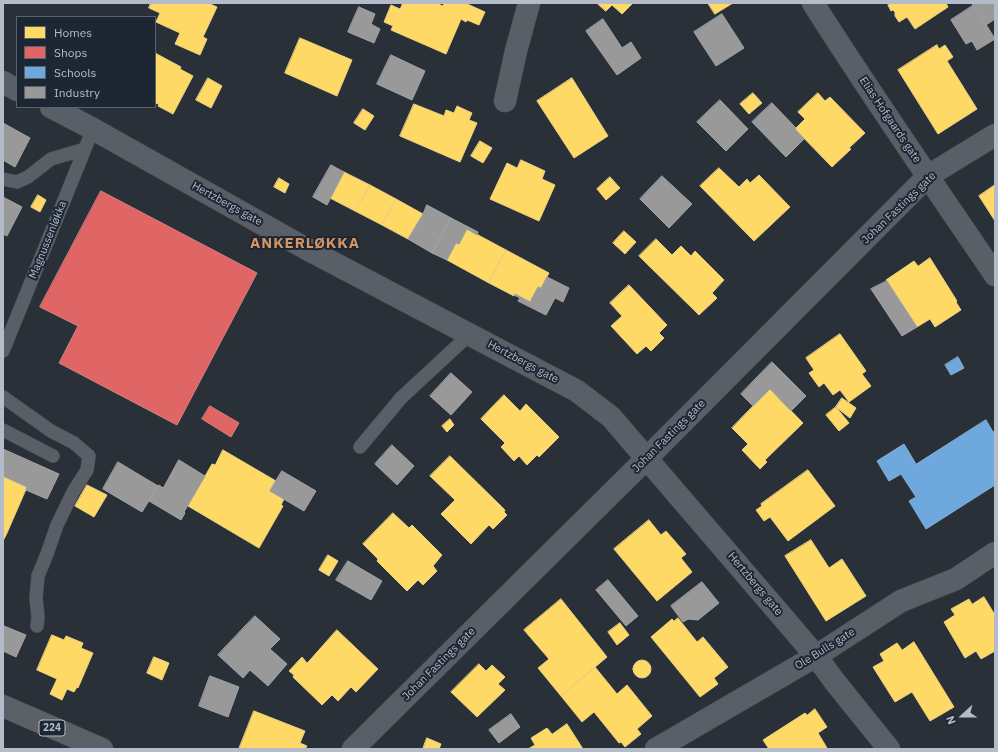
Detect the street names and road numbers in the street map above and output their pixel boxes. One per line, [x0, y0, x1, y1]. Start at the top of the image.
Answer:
street label: Elias Hofgaards gate [856, 75, 924, 165]
street label: Johan Fastings gate [859, 169, 939, 247]
street label: Hertzbergs gate [190, 179, 264, 229]
street label: Magnussenløkka [26, 199, 70, 281]
street label: Hertzbergs gate [485, 338, 561, 386]
street label: Johan Fastings gate [630, 397, 708, 475]
street label: Hertzbergs gate [725, 550, 785, 618]
street label: Johan Fastings gate [400, 625, 478, 703]
street label: Ole Bulls gate [793, 625, 857, 673]
road number: 224 [39, 720, 65, 736]

